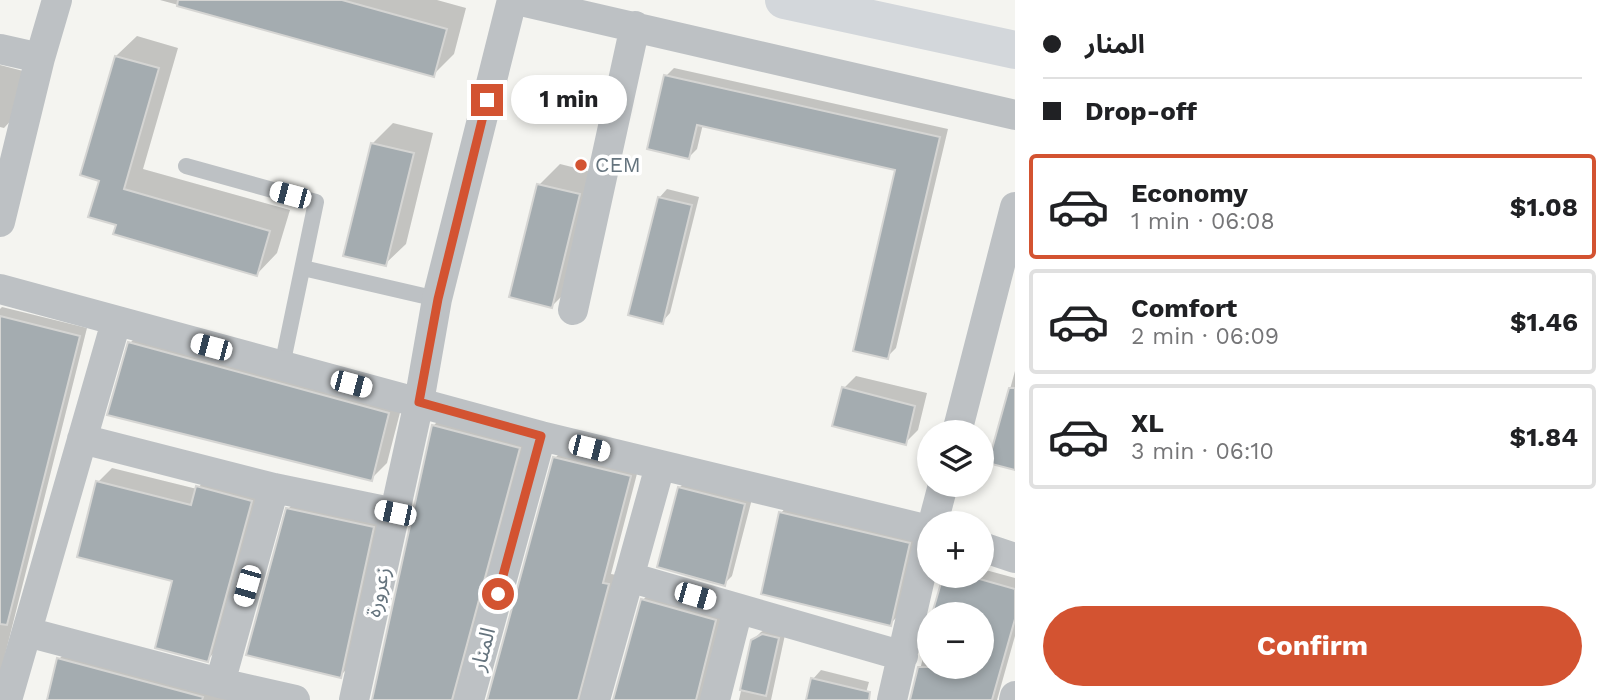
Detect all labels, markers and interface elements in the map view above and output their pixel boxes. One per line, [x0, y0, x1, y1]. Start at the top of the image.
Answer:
text: المنار [1085, 29, 1145, 59]
callout: 1 min [512, 76, 627, 124]
route end [471, 84, 503, 116]
text: 1 min [539, 86, 599, 113]
text: Drop-off [1085, 96, 1197, 126]
place label: CEM [595, 152, 641, 177]
marker: CEM [573, 157, 589, 173]
icon: car [1047, 175, 1110, 238]
text: Economy [1131, 178, 1248, 208]
car [267, 179, 314, 211]
text: $1.08 [1510, 192, 1578, 222]
text: 1 min · 06:08 [1131, 208, 1275, 235]
icon: car [1047, 290, 1110, 353]
text: Comfort [1131, 293, 1237, 323]
text: $1.46 [1510, 307, 1578, 337]
text: 2 min · 06:09 [1131, 323, 1279, 350]
car [188, 331, 235, 363]
car [328, 368, 375, 400]
icon: car [1047, 405, 1110, 468]
text: XL [1131, 408, 1164, 438]
map controls [917, 420, 994, 679]
button: layers [917, 420, 994, 497]
text: $1.84 [1509, 422, 1578, 452]
car [567, 433, 612, 463]
text: 3 min · 06:10 [1131, 438, 1274, 465]
car [373, 498, 418, 528]
button: + [917, 511, 994, 588]
car [232, 563, 263, 609]
street label: زعرورة [360, 564, 395, 619]
route start [482, 578, 514, 610]
car [672, 580, 719, 612]
button: − [917, 602, 994, 679]
button: Confirm [1043, 606, 1582, 686]
street label: المنار [465, 625, 500, 674]

